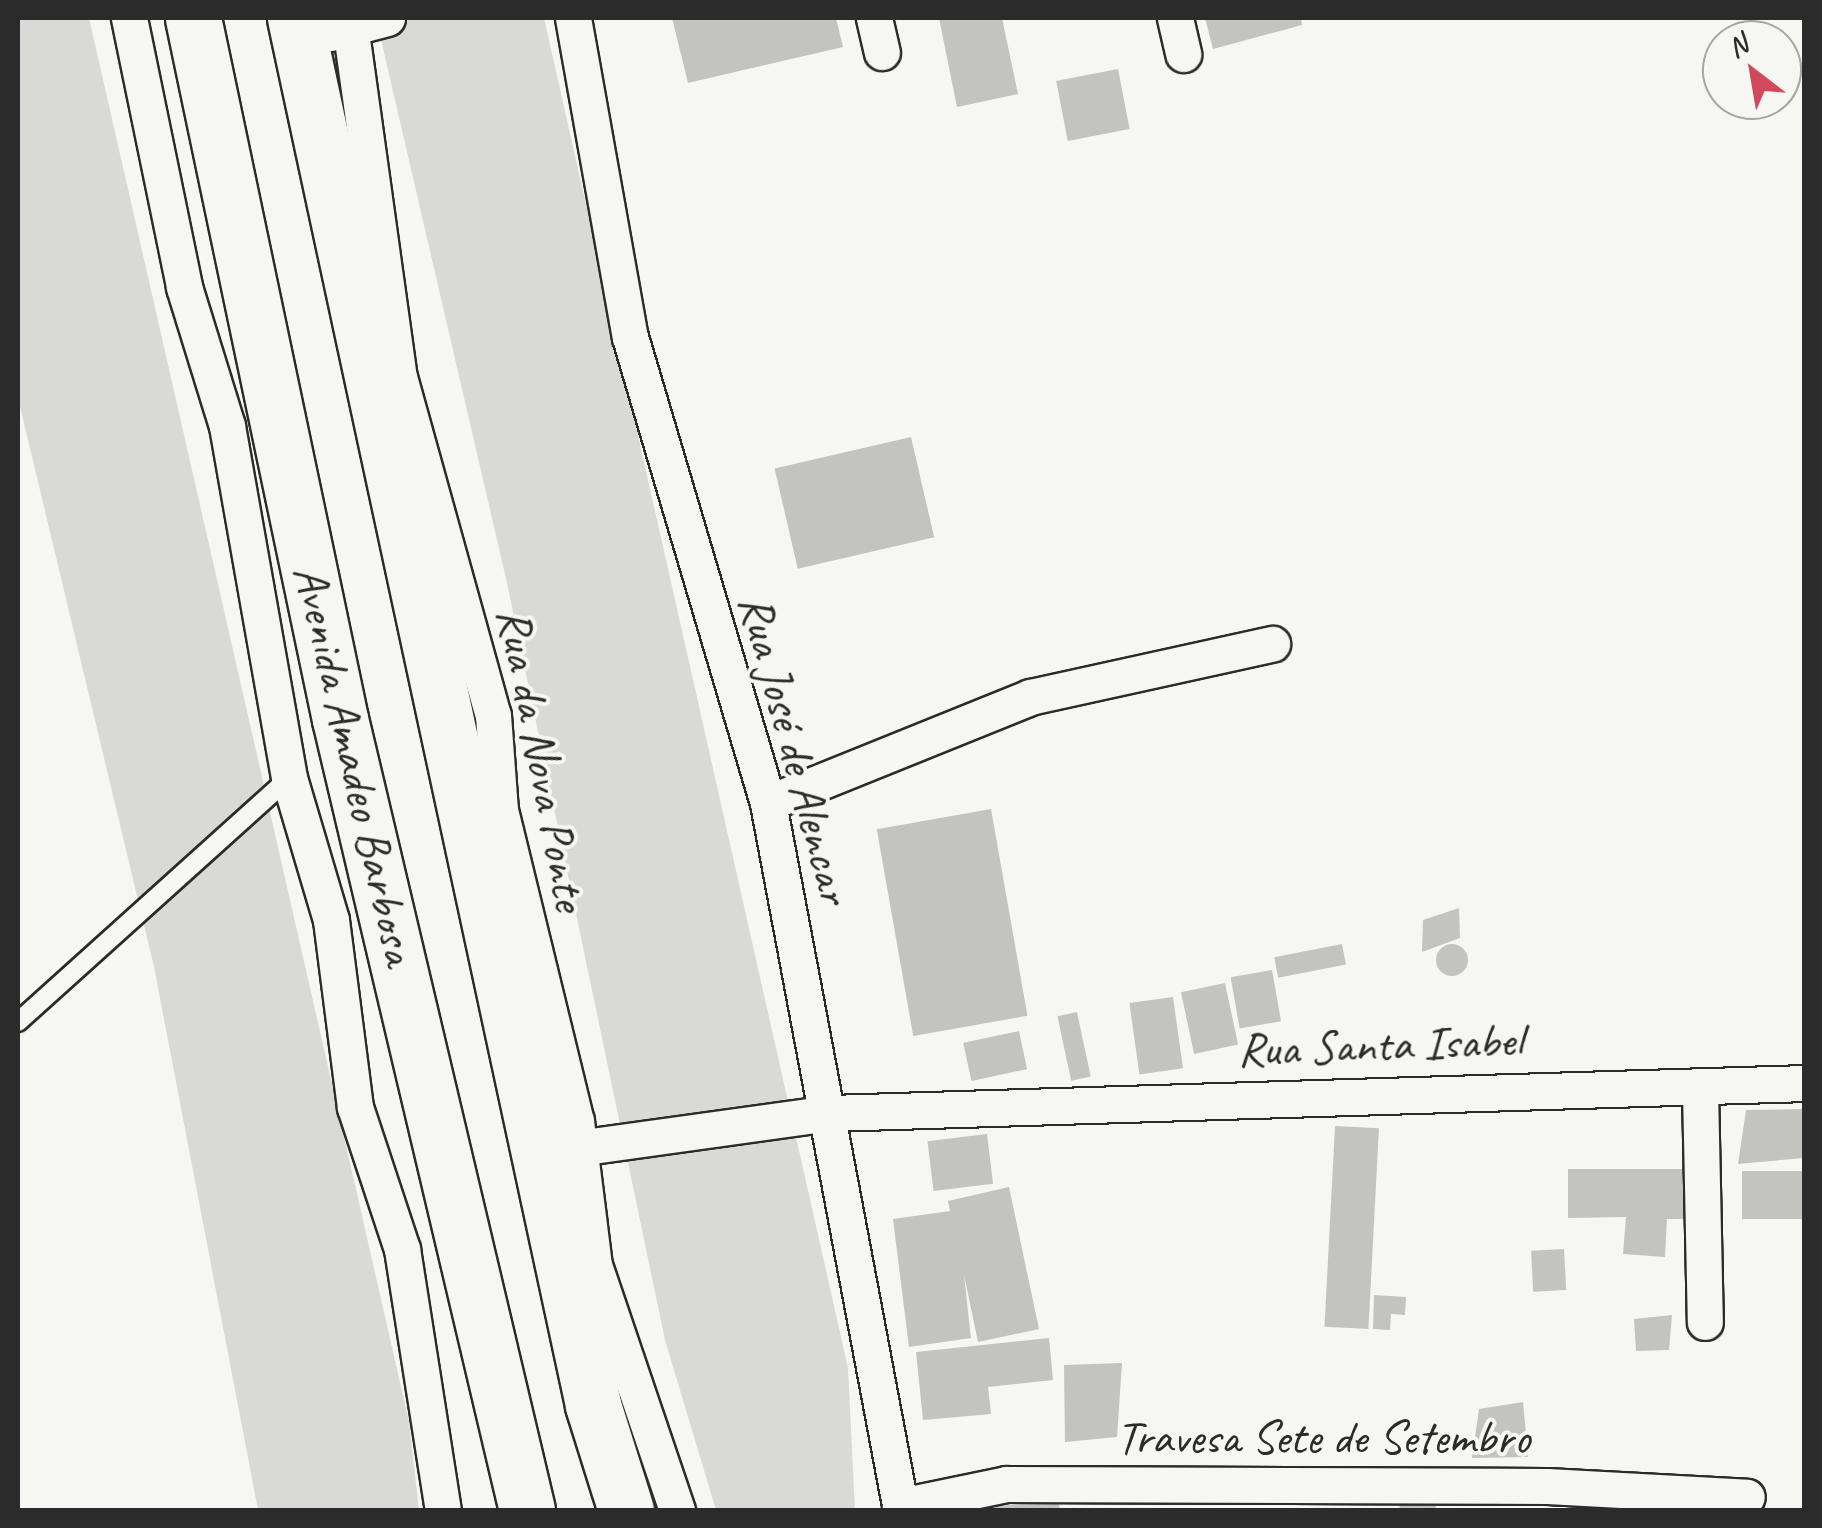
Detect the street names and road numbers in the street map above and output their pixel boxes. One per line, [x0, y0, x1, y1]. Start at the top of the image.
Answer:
street label: Avenida Amadeo Barbosa [281, 560, 429, 970]
street label: Rua José de Alencar [726, 588, 864, 910]
street label: Rua da Nova Ponte [484, 602, 600, 916]
street label: Rua Santa Isabel [1236, 1011, 1524, 1079]
street label: Travesa Sete de Setembro [1115, 1409, 1531, 1467]

